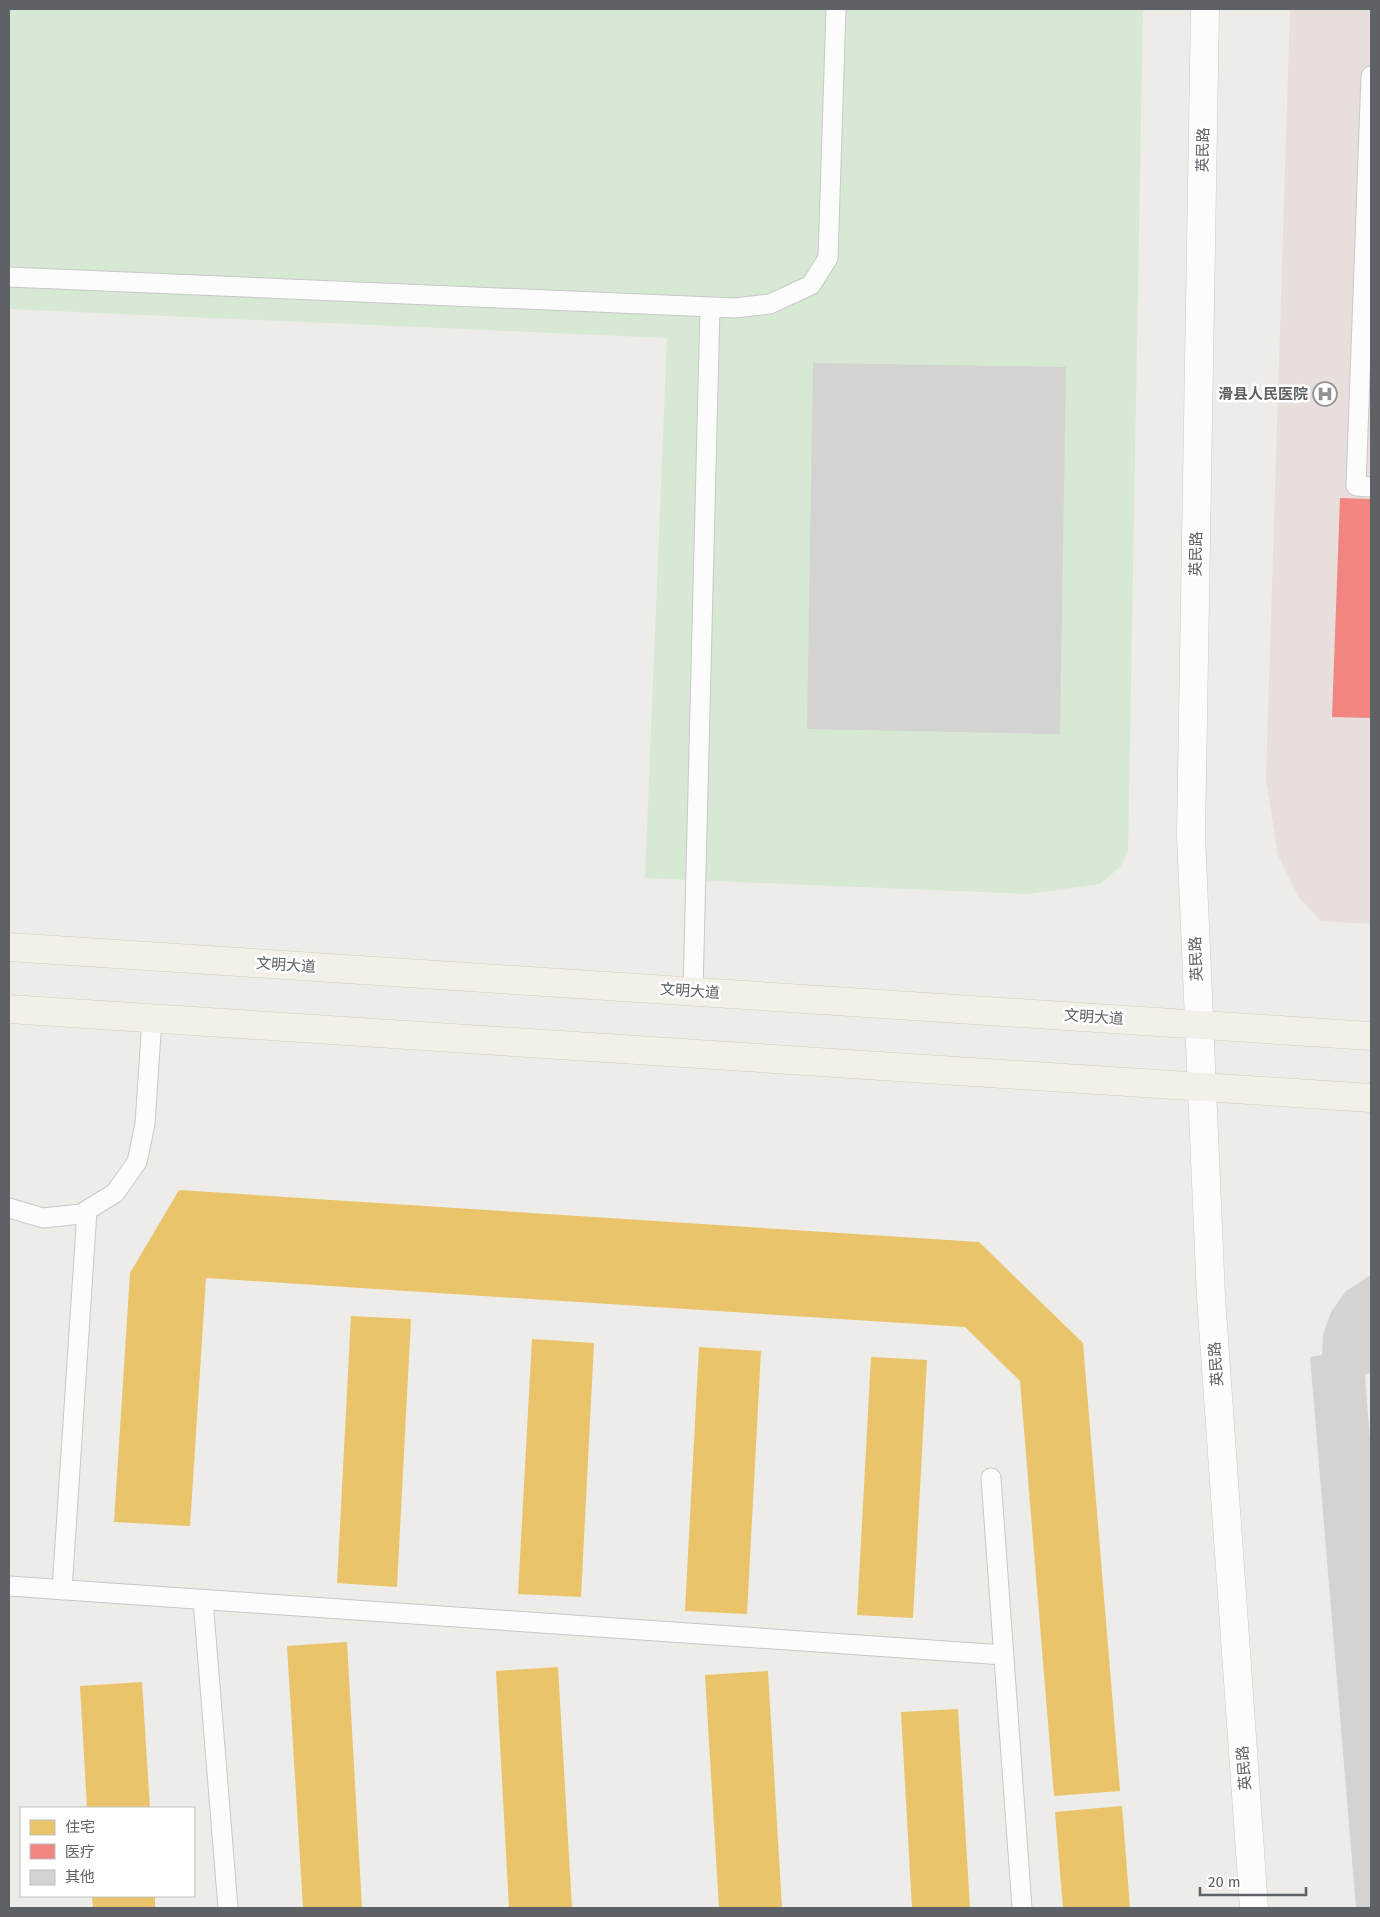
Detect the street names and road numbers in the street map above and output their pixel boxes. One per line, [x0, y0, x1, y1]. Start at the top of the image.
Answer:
street label: 英民路 [1194, 127, 1212, 173]
street label: 英民路 [1187, 531, 1205, 577]
street label: 英民路 [1186, 936, 1206, 982]
street label: 文明大道 [255, 954, 317, 976]
street label: 文明大道 [659, 980, 721, 1002]
street label: 文明大道 [1063, 1006, 1125, 1028]
street label: 英民路 [1205, 1341, 1227, 1387]
street label: 英民路 [1233, 1745, 1255, 1791]

